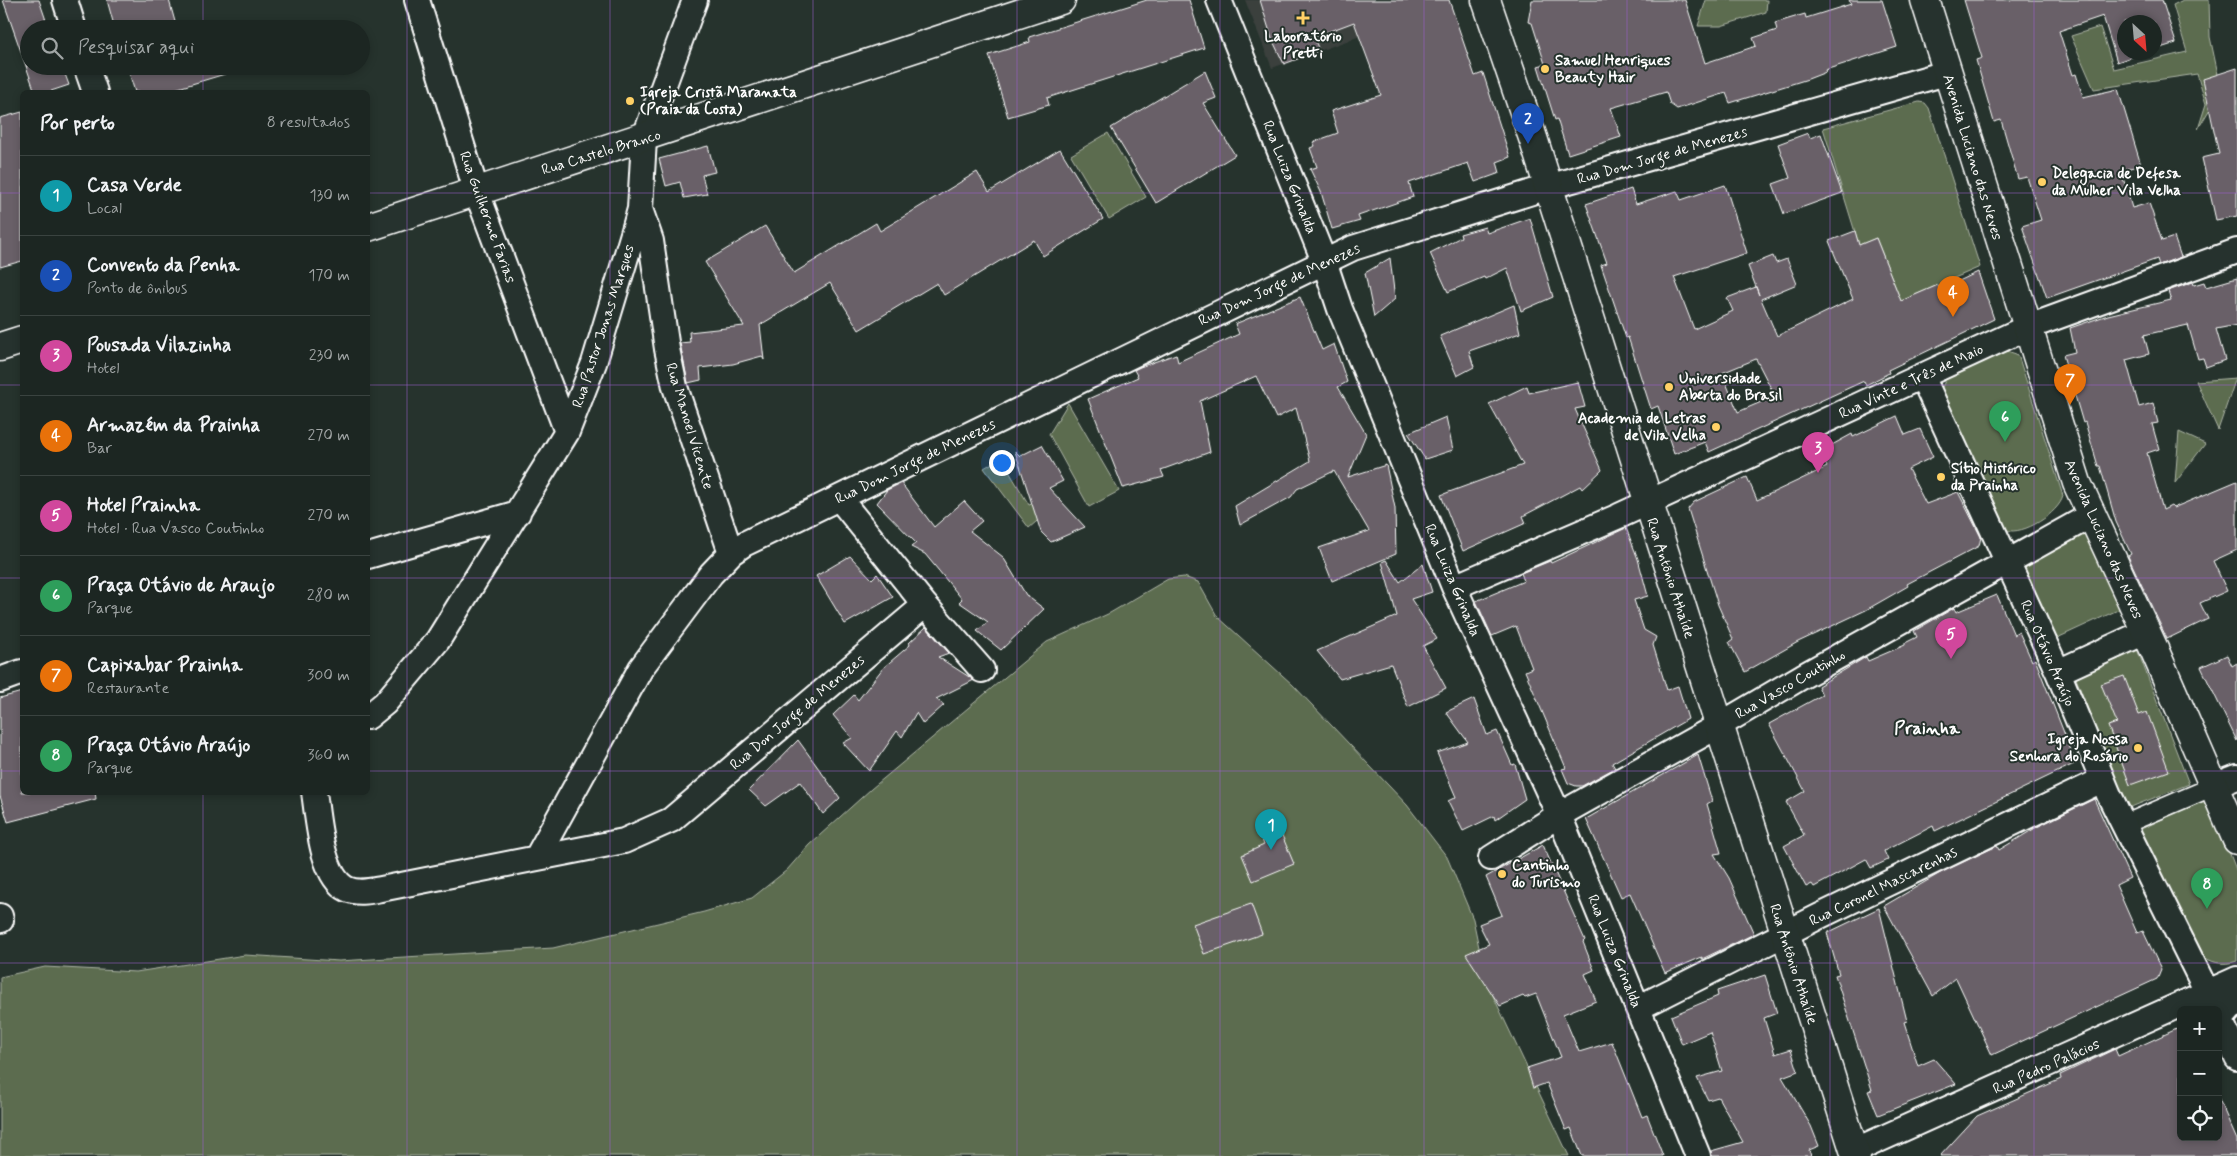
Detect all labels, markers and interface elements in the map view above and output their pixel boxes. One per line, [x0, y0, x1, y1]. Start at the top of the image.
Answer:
marker: Laboratório Pretti [1296, 11, 1310, 25]
north arrow [2117, 15, 2162, 60]
search box [20, 20, 370, 75]
place label: Laboratório Pretti [1264, 27, 1342, 64]
icon: search [38, 34, 66, 62]
text: Pesquisar aqui [78, 35, 194, 60]
place label: Samuel Henriques Beauty Hair [1555, 51, 1671, 88]
marker: Samuel Henriques Beauty Hair [1539, 63, 1551, 75]
street label: Avenida Luciano das Neves [1937, 72, 2007, 243]
place label: Igreja Cristã Maranata (Praia da Costa) [640, 83, 797, 120]
marker: Igreja Cristã Maranata (Praia da Costa) [624, 95, 636, 107]
pin: 2 [1512, 103, 1544, 144]
text: Por perto [40, 109, 115, 137]
text: 8 resultados [267, 112, 350, 133]
street label: Rua Luiza Grinalda [1257, 118, 1321, 237]
street label: Rua Dom Jorge de Menezes [1575, 122, 1750, 191]
street label: Rua Castelo Branco [539, 125, 663, 181]
street label: Rua Guilherme Farias [454, 149, 520, 286]
place label: Delegacia de Defesa da Mulher Vila Velha [2052, 164, 2182, 201]
text: Casa Verde [87, 173, 182, 198]
marker: Delegacia de Defesa da Mulher Vila Velha [2036, 176, 2048, 188]
text: 1 [52, 185, 60, 206]
text: 130 m [309, 185, 350, 206]
text: Local [87, 198, 122, 219]
street label: Rua Dom Jorge de Menezes [1195, 238, 1364, 332]
street label: Rua Pastor Jonas Marques [568, 242, 640, 411]
text: Convento da Penha [87, 253, 239, 278]
text: 2 [52, 265, 60, 286]
text: 170 m [308, 265, 350, 286]
pin: 4 [1937, 276, 1969, 317]
text: Ponto de ônibus [87, 278, 187, 299]
text: Pousada Vilazinha [87, 333, 231, 358]
street label: Rua Vinte e Três de Maio [1836, 340, 1987, 424]
text: 3 [52, 345, 60, 366]
text: 230 m [309, 345, 350, 366]
text: Hotel [87, 358, 120, 379]
street label: Rua Manoel Vicente [660, 360, 718, 492]
pin: 7 [2054, 364, 2086, 405]
place label: Universidade Aberta do Brasil [1679, 369, 1782, 406]
marker: Universidade Aberta do Brasil [1663, 381, 1675, 393]
pin: 6 [1989, 401, 2021, 442]
place label: Academia de Letras de Vila Velha [1578, 409, 1706, 446]
text: Armazém da Prainha [87, 413, 260, 438]
street label: Rua Dom Jorge de Menezes [832, 414, 1000, 510]
marker: Academia de Letras de Vila Velha [1710, 421, 1722, 433]
text: 4 [51, 425, 61, 446]
text: 270 m [307, 425, 350, 446]
pin: 3 [1802, 432, 1834, 473]
text: Bar [87, 438, 112, 459]
your location [989, 450, 1015, 476]
street label: Avenida Luciano das Neves [2059, 456, 2147, 623]
place label: Sítio Histórico da Prainha [1951, 459, 2036, 496]
marker: Sítio Histórico da Prainha [1935, 471, 1947, 483]
text: Hotel Prainha [87, 493, 200, 518]
text: 5 [51, 505, 61, 526]
text: 270 m [307, 505, 350, 526]
street label: Rua Antônio Athaíde [1641, 515, 1699, 641]
text: Hotel · Rua Vasco Coutinho [87, 518, 264, 539]
street label: Rua Luiza Grinalda [1419, 521, 1485, 640]
text: Praça Otávio de Araujo [87, 573, 275, 598]
text: 6 [52, 585, 60, 606]
text: 280 m [307, 585, 350, 606]
street label: Rua Otávio Araújo [2015, 597, 2079, 710]
text: Parque [87, 598, 133, 619]
pin: 5 [1935, 618, 1967, 659]
street label: Rua Vasco Coutinho [1732, 645, 1849, 725]
street label: Rua Don Jorge de Menezes [726, 650, 870, 776]
text: Capixabar Prainha [87, 653, 242, 678]
text: 7 [51, 665, 61, 686]
text: 300 m [307, 665, 350, 686]
text: Restaurante [87, 678, 169, 699]
district label: Prainha [1894, 717, 1961, 741]
place label: Igreja Nossa Senhora do Rosário [2010, 730, 2128, 767]
text: Praça Otávio Araújo [87, 733, 250, 758]
marker: Igreja Nossa Senhora do Rosário [2132, 742, 2144, 754]
text: 8 [51, 745, 61, 766]
text: 360 m [307, 745, 350, 766]
text: Parque [87, 758, 133, 779]
pin: 1 [1255, 809, 1287, 850]
street label: Rua Coronel Mascarenhas [1806, 842, 1961, 931]
place label: Cantinho do Turismo [1512, 856, 1581, 893]
marker: Cantinho do Turismo [1496, 868, 1508, 880]
pin: 8 [2191, 868, 2223, 909]
street label: Rua Luiza Grinalda [1582, 892, 1646, 1011]
street label: Rua Antônio Athaíde [1764, 901, 1822, 1027]
map controls [2177, 1006, 2222, 1141]
button: + [2177, 1006, 2222, 1051]
street label: Rua Pedro Palácios [1990, 1034, 2103, 1099]
button: − [2177, 1051, 2222, 1096]
button: locate [2177, 1096, 2222, 1141]

